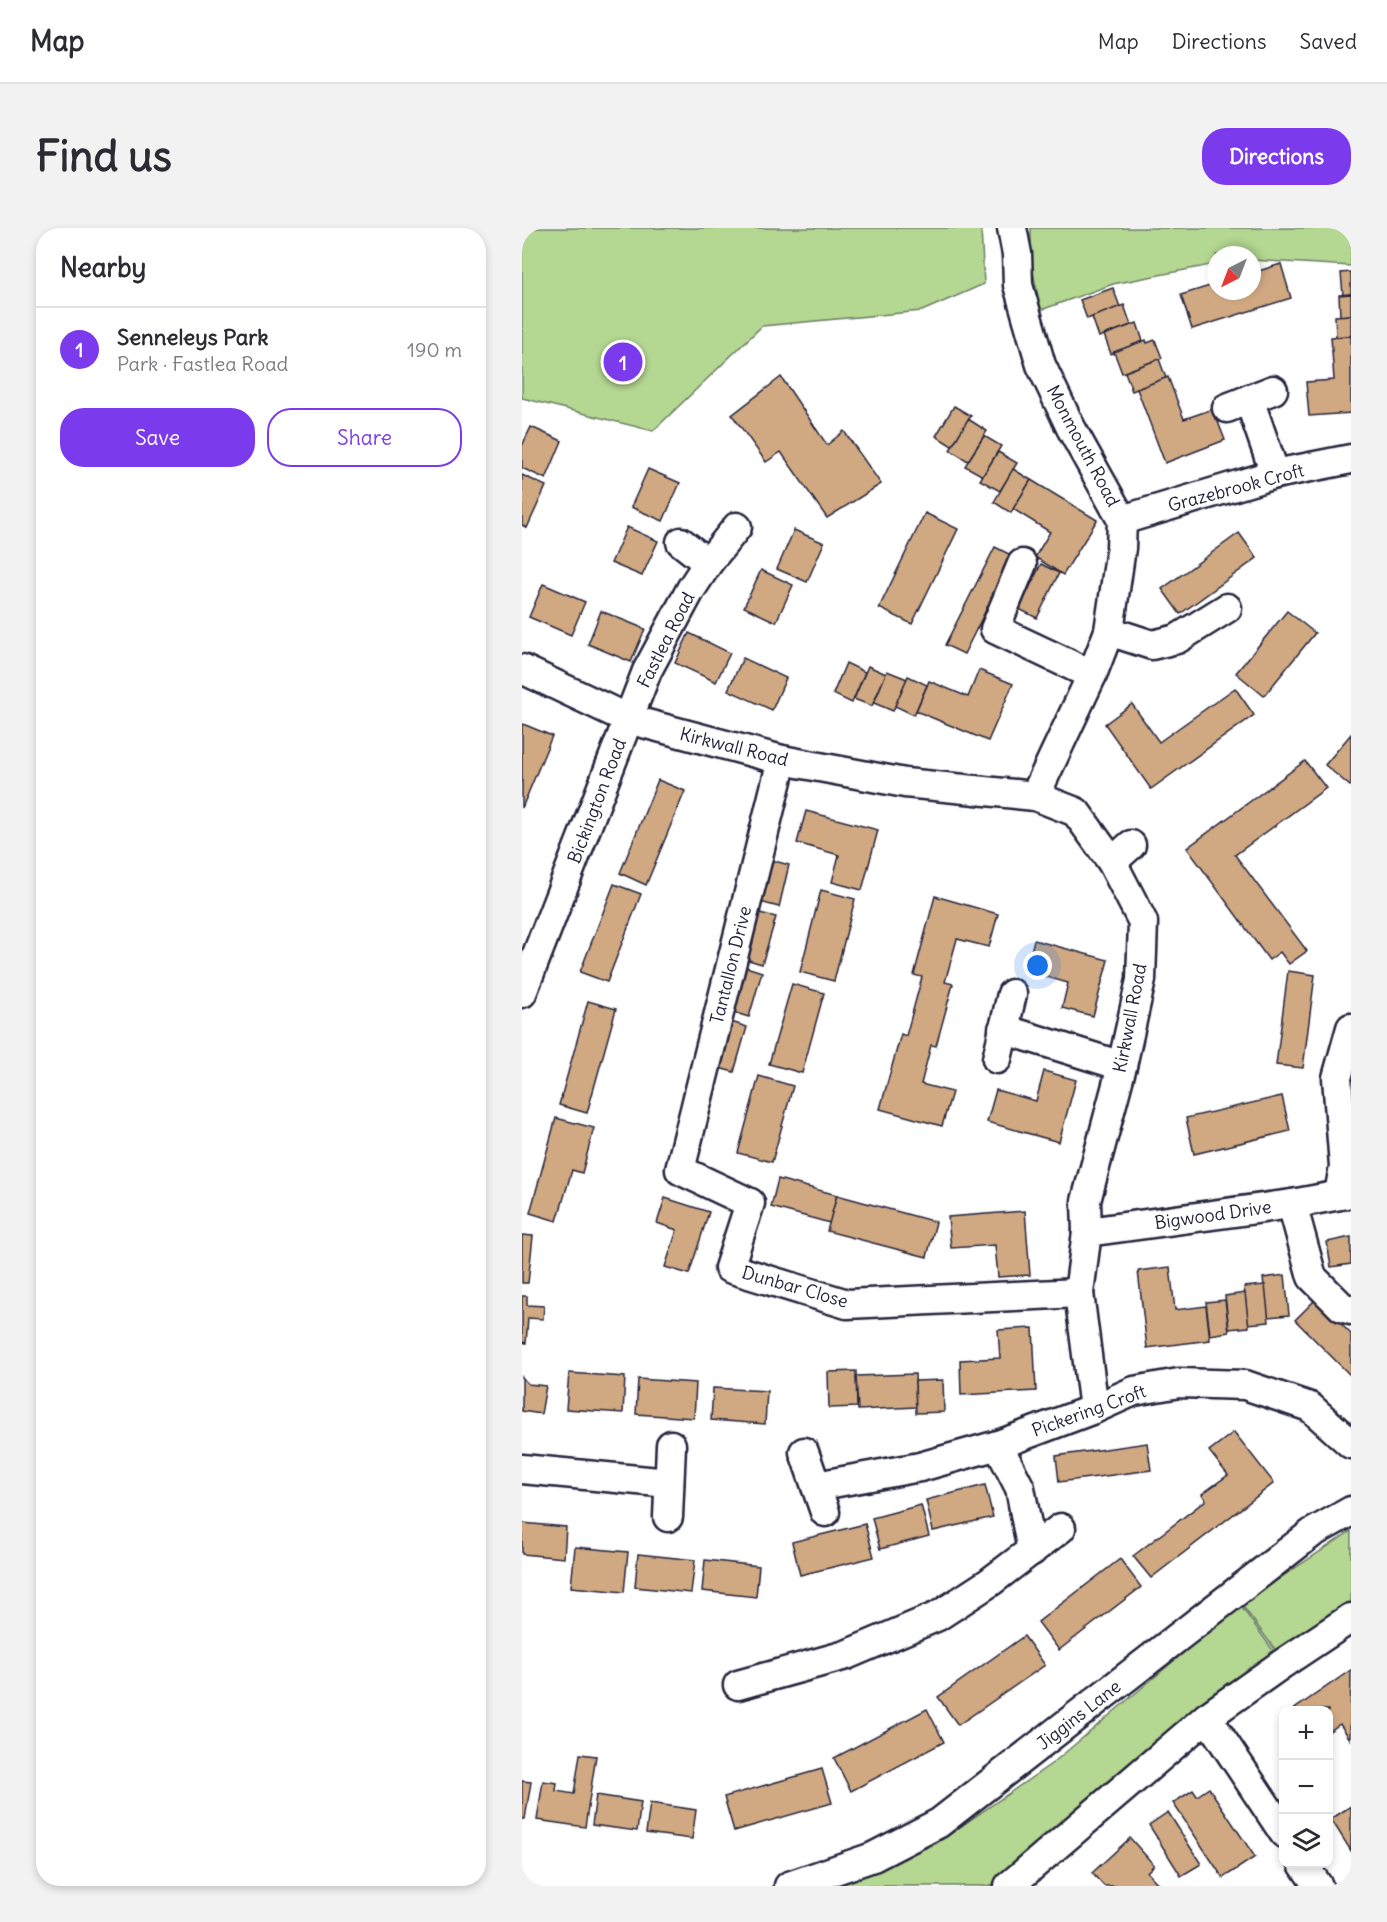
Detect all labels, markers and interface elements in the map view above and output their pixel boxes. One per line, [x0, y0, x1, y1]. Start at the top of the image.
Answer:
text: Map [30, 23, 84, 59]
text: Map [1098, 28, 1139, 55]
text: Directions [1172, 28, 1266, 55]
text: Saved [1299, 28, 1357, 55]
button: Directions [1202, 128, 1351, 185]
text: Find us [36, 130, 172, 182]
north arrow [1207, 246, 1261, 300]
text: Nearby [60, 251, 146, 284]
text: Senneleys Park [117, 323, 268, 351]
text: 1 [76, 337, 83, 362]
text: 190 m [407, 337, 462, 362]
pin: 1 [604, 340, 642, 384]
text: Park · Fastlea Road [117, 351, 288, 376]
street label: Monmouth Road [1042, 381, 1125, 511]
button: Save [60, 408, 255, 467]
button: Share [267, 408, 462, 467]
street label: Grazebrook Croft [1165, 458, 1307, 517]
street label: Fastlea Road [632, 588, 700, 692]
street label: Kirkwall Road [678, 722, 791, 771]
street label: Bickington Road [562, 735, 631, 866]
street label: Tantallon Drive [705, 904, 756, 1026]
your location [1023, 951, 1052, 980]
street label: Kirkwall Road [1108, 961, 1151, 1074]
street label: Bigwood Drive [1153, 1195, 1273, 1234]
street label: Dunbar Close [739, 1260, 851, 1313]
street label: Pickering Croft [1029, 1379, 1149, 1442]
street label: Jiggins Lane [1032, 1675, 1125, 1755]
map controls [1279, 1706, 1333, 1868]
button: + [1279, 1706, 1333, 1760]
button: − [1279, 1760, 1333, 1814]
button: layers [1279, 1814, 1333, 1868]

